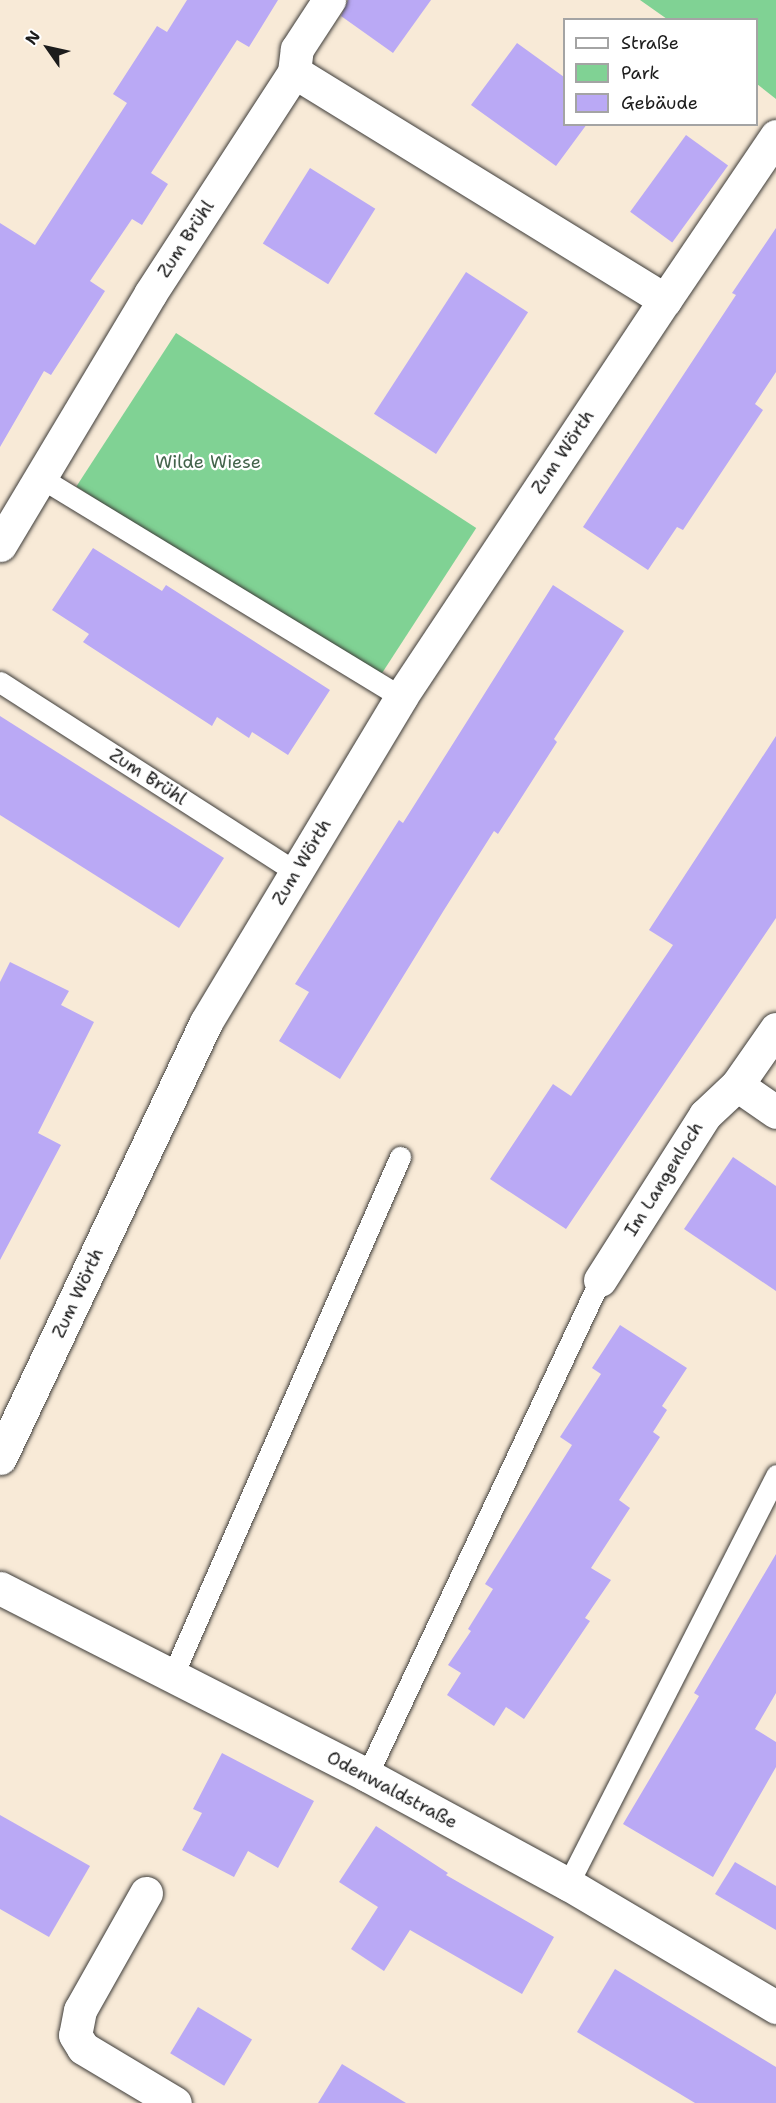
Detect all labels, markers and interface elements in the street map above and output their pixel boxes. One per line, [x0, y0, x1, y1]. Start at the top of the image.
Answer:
north arrow [18, 18, 78, 78]
legend [563, 18, 758, 126]
text: N [20, 27, 45, 49]
text: Straße [621, 31, 679, 55]
text: Park [621, 61, 660, 85]
text: Gebäude [621, 91, 698, 115]
street label: Zum Brühl [153, 196, 219, 282]
street label: Zum Wörth [527, 406, 599, 498]
park label: Wilde Wiese [155, 451, 261, 473]
street label: Zum Brühl [105, 744, 191, 810]
street label: Zum Wörth [268, 815, 336, 909]
street label: Im Langenloch [620, 1118, 708, 1240]
street label: Zum Wörth [48, 1245, 108, 1341]
street label: Odenwaldstraße [323, 1746, 461, 1834]

